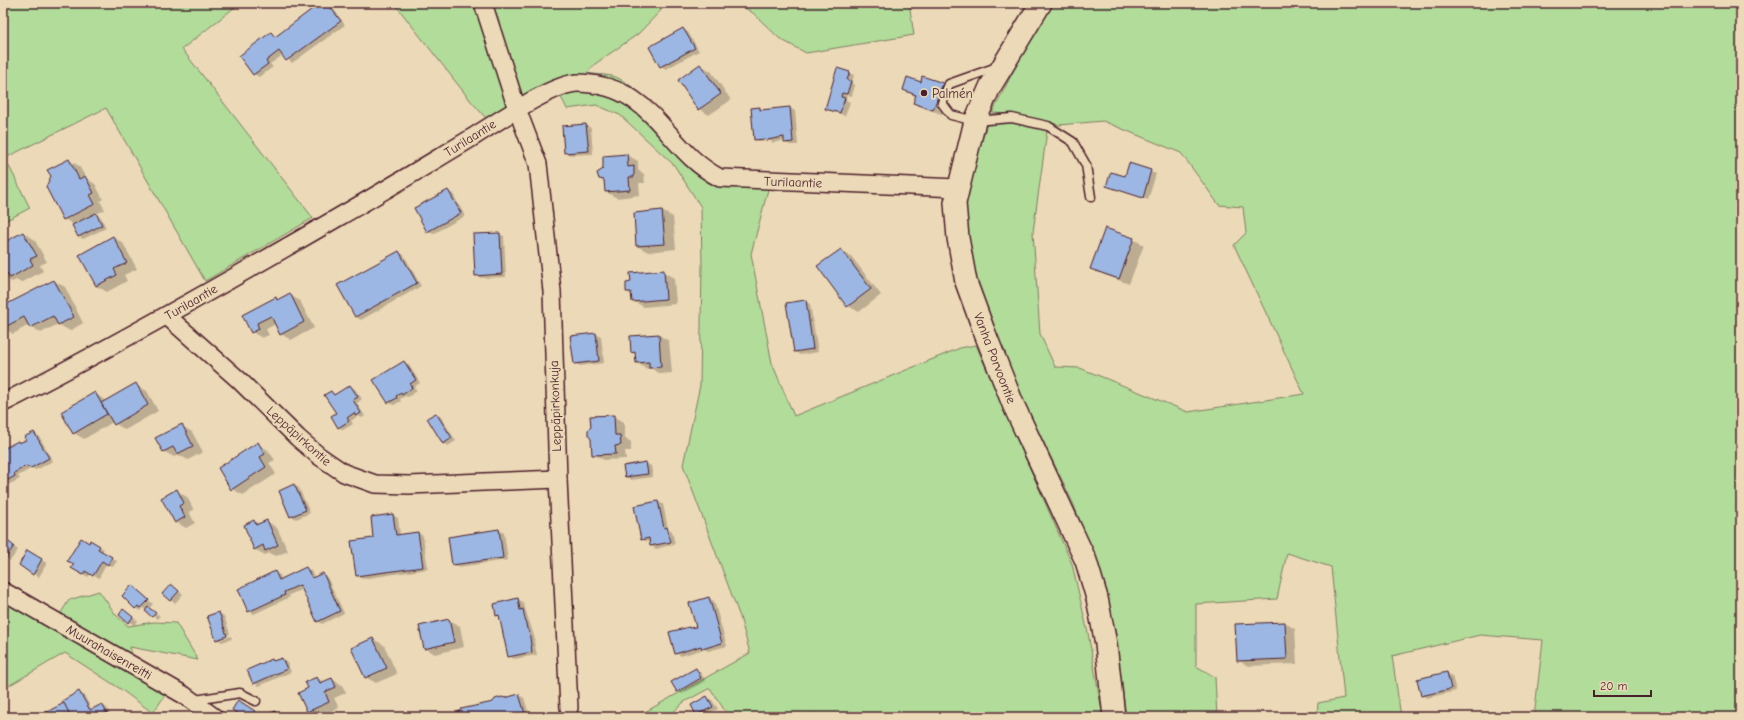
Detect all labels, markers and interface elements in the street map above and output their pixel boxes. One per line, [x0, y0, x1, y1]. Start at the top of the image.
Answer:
place label: Palmén [932, 86, 973, 101]
marker: Palmén [919, 88, 929, 98]
street label: Turilaantie [441, 116, 499, 160]
street label: Turilaantie [764, 173, 823, 191]
street label: Turilaantie [162, 281, 220, 323]
street label: Vanha Porvoontie [971, 310, 1019, 406]
street label: Leppäpirkonkuja [546, 360, 564, 452]
street label: Leppäpirkontie [264, 403, 335, 469]
street label: Muurahaisenreitti [64, 621, 154, 683]
scale bar [1594, 672, 1651, 698]
text: 20 m [1600, 679, 1628, 693]

